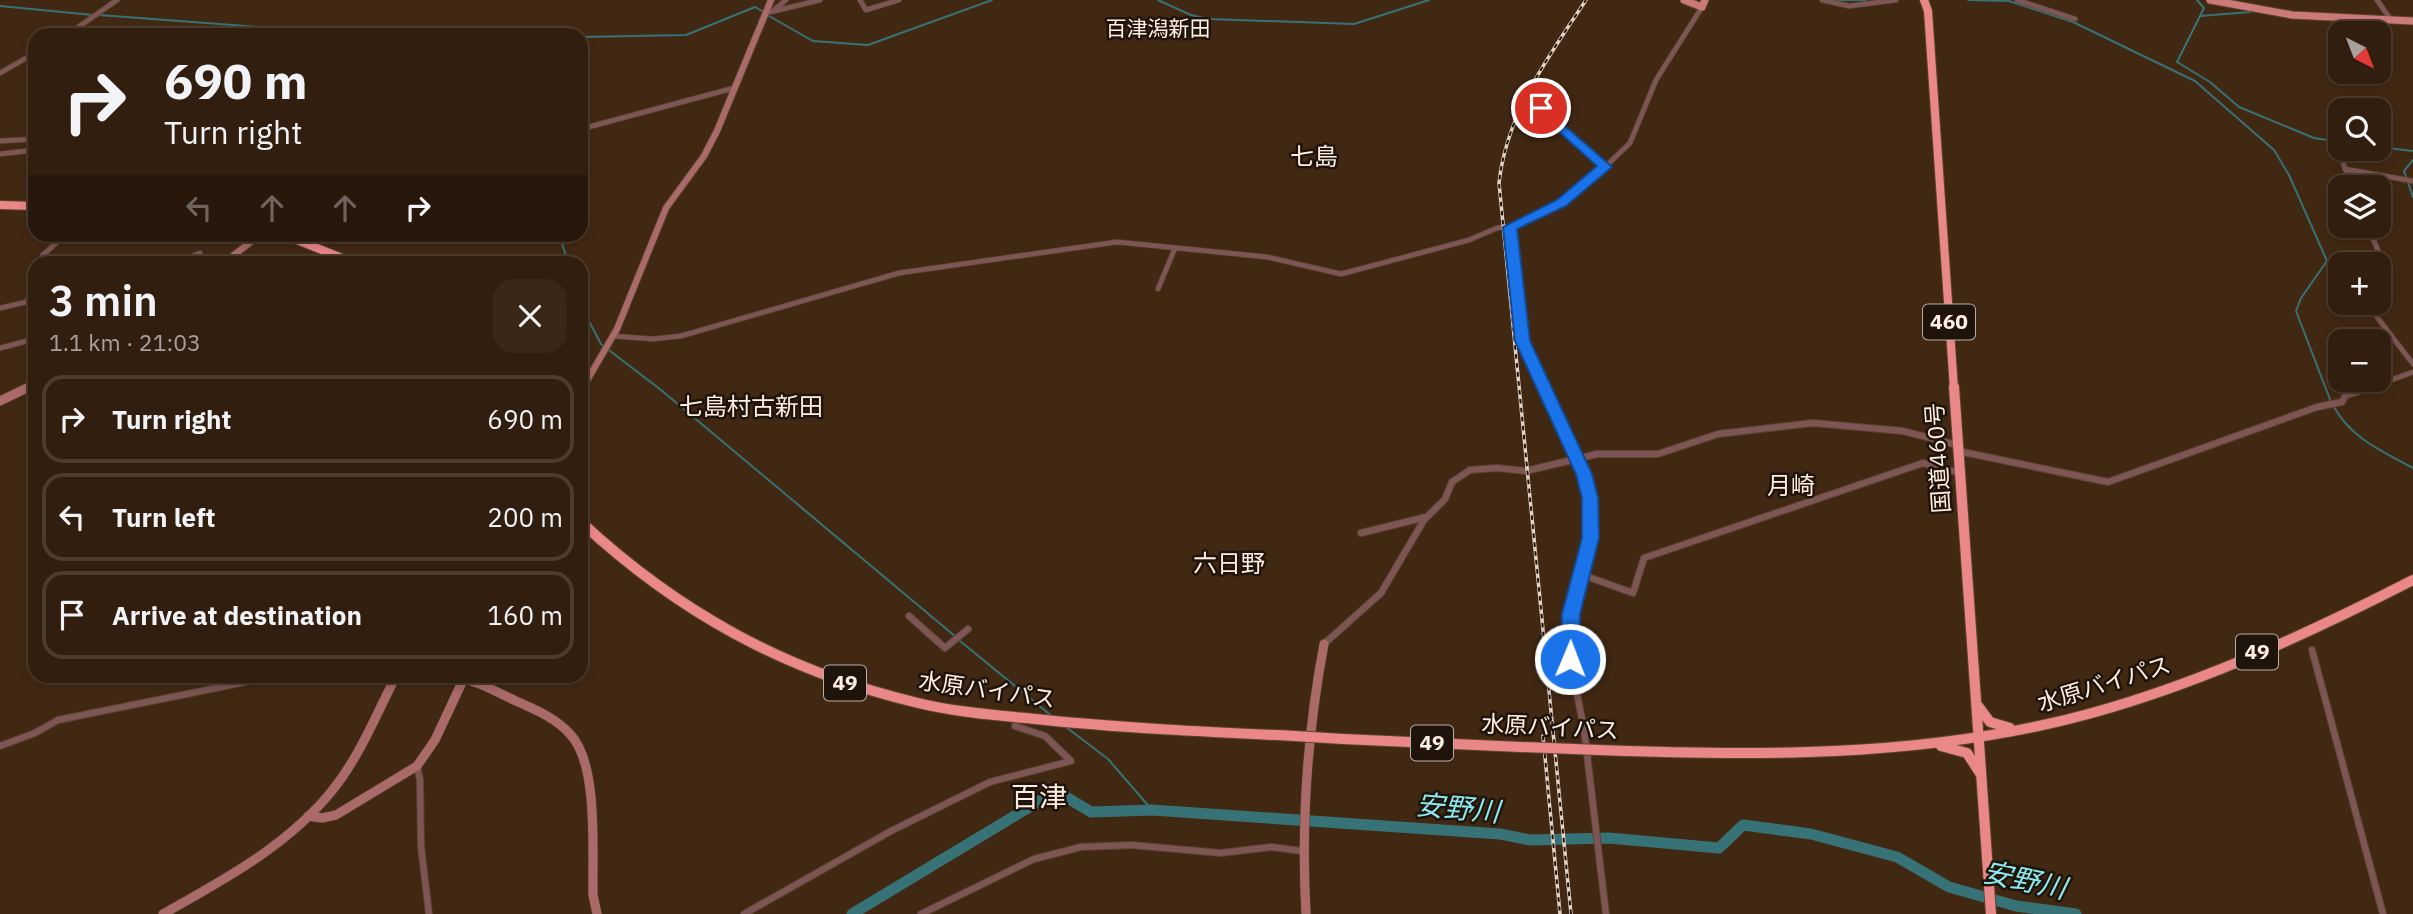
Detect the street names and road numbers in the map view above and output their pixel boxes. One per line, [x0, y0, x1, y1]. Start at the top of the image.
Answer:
road number: 460 [1923, 304, 1975, 340]
street label: 国道460号 [1918, 402, 1956, 514]
road number: 49 [2236, 634, 2278, 670]
street label: 水原バイパス [2034, 649, 2174, 717]
street label: 水原バイパス [917, 665, 1057, 713]
road number: 49 [824, 666, 866, 700]
street label: 水原バイパス [1481, 707, 1620, 745]
road number: 49 [1411, 726, 1453, 760]

